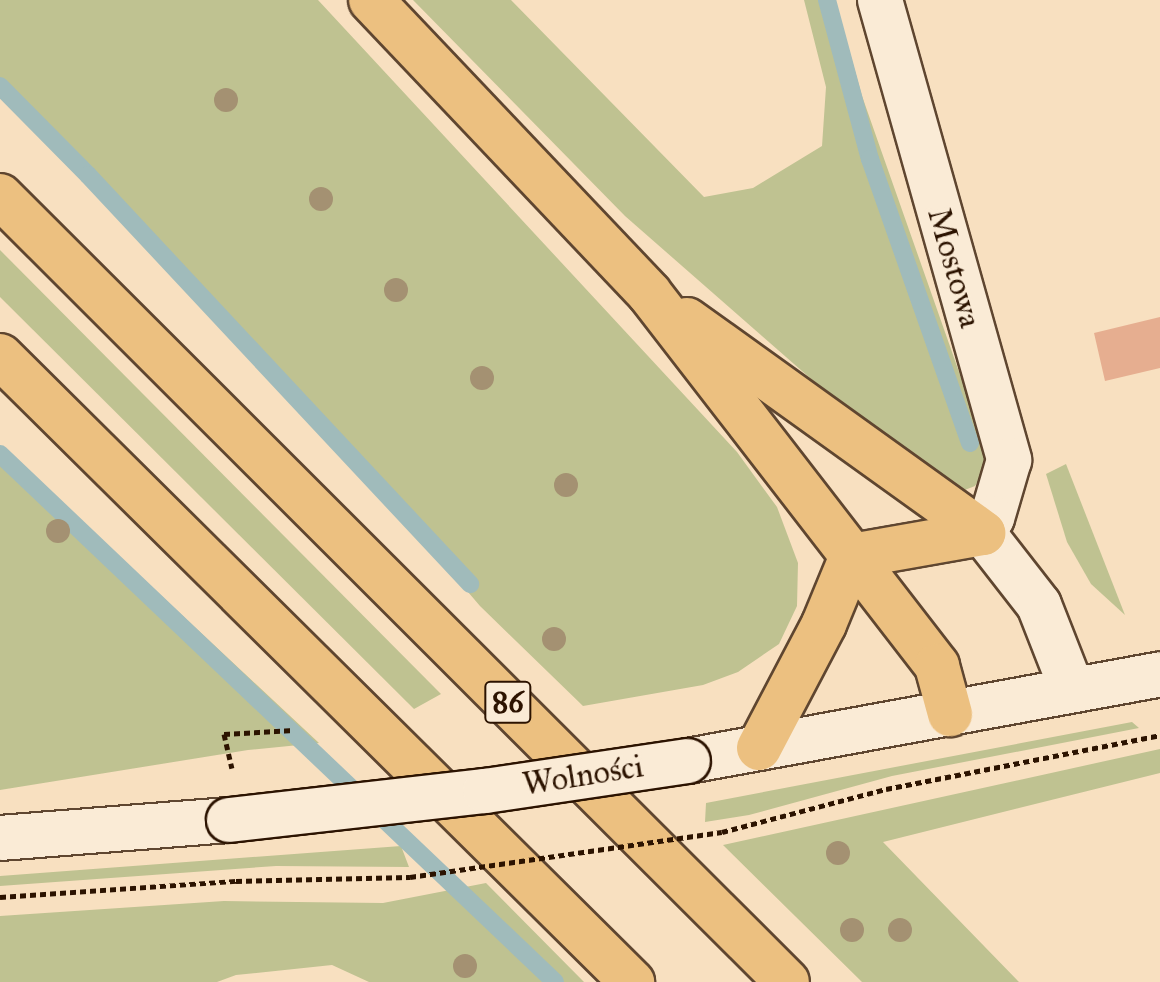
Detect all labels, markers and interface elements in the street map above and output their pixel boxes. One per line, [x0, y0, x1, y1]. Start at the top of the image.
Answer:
street label: Mostowa [919, 204, 989, 332]
road number: 86 [484, 676, 532, 728]
street label: Wolności [520, 748, 646, 804]

